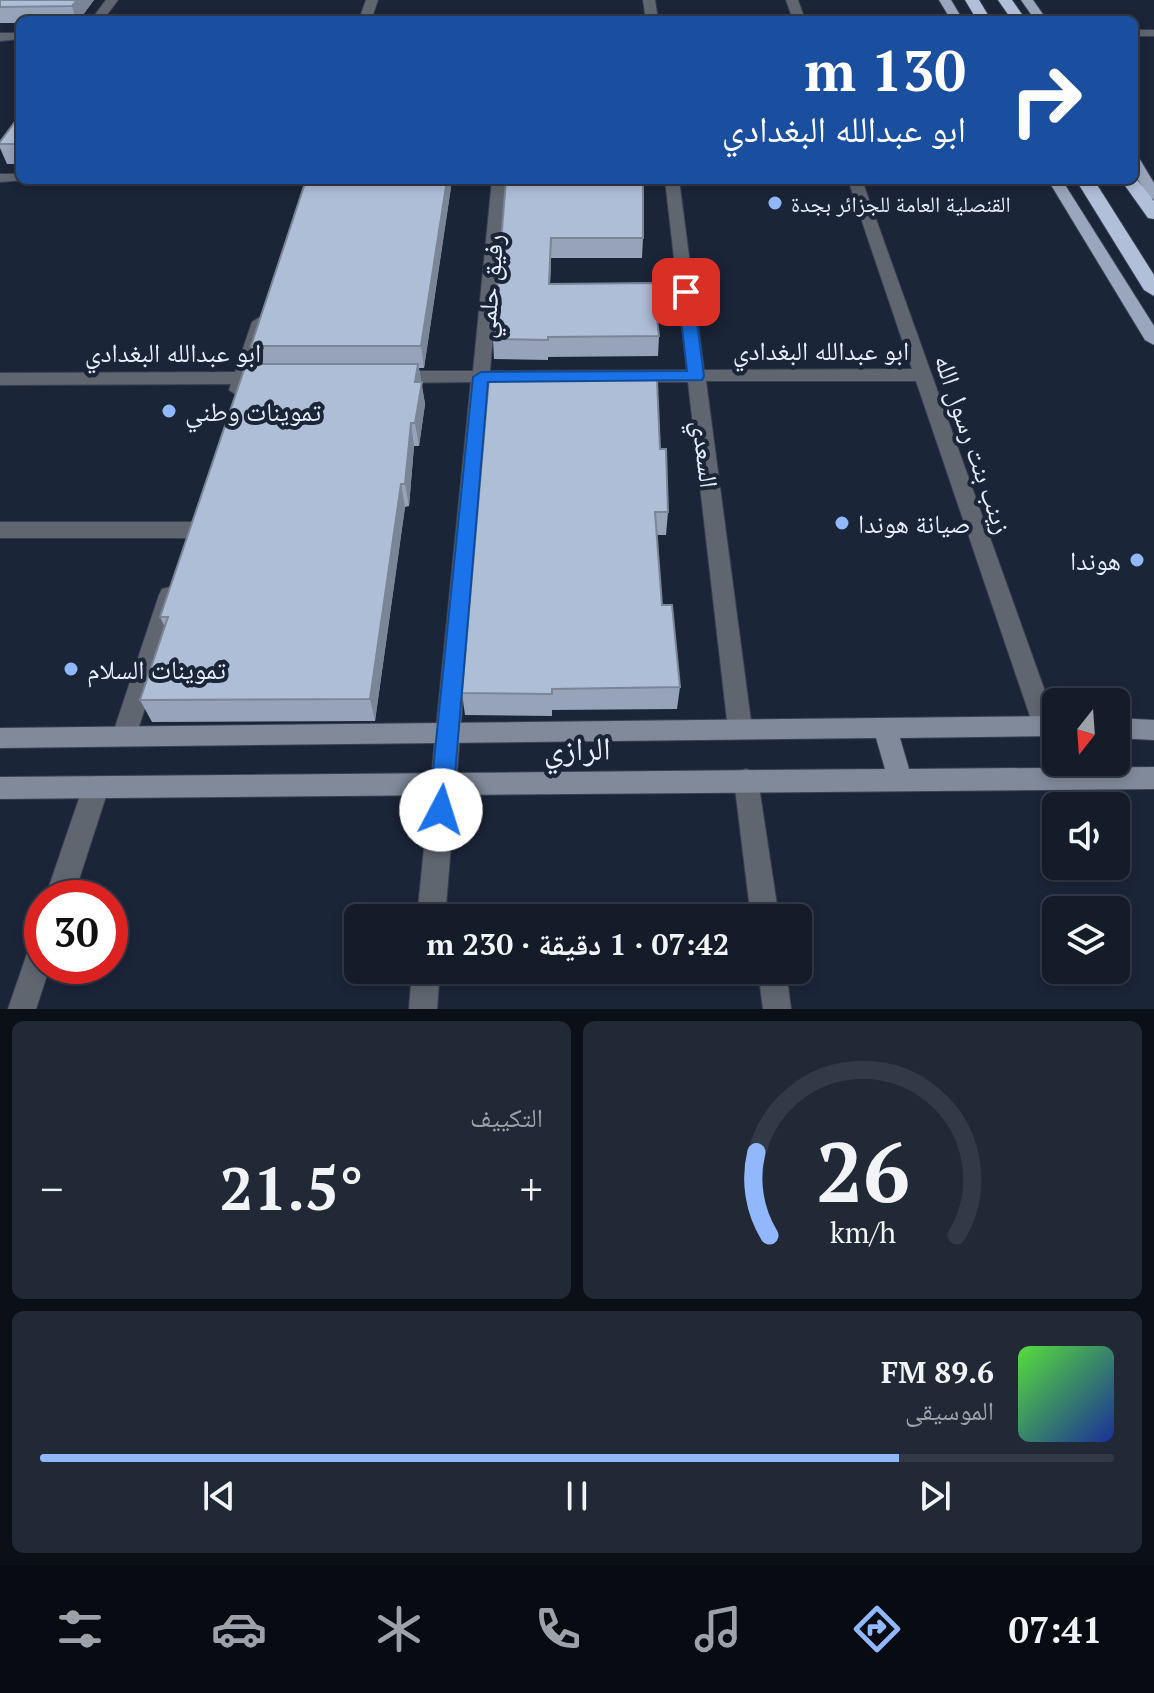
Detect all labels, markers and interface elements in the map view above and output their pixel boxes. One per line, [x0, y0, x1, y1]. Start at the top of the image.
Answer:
text: 130 m [804, 33, 966, 107]
icon: right [994, 48, 1098, 152]
text: ابو عبدالله البغدادي [722, 105, 966, 152]
place label: القنصلية العامة للجزائر بجدة [791, 189, 1011, 218]
marker: القنصلية العامة للجزائر بجدة [766, 194, 784, 212]
street label: رفيق حلمي [467, 232, 515, 340]
pin [652, 258, 720, 326]
icon: arrive [664, 270, 708, 314]
street label: ابو عبدالله البغدادي [733, 333, 909, 372]
street label: ابو عبدالله البغدادي [85, 335, 261, 374]
street label: زينب بنت رسول الله [927, 350, 1021, 538]
place label: تموينات وطني [185, 394, 321, 433]
marker: تموينات وطني [160, 402, 178, 420]
street label: السعدي [680, 418, 727, 490]
place label: صيانة هوندا [858, 506, 971, 540]
marker: صيانة هوندا [833, 514, 851, 532]
place label: هوندا [1070, 543, 1121, 577]
marker: هوندا [1128, 551, 1146, 569]
place label: تموينات السلام [87, 652, 226, 688]
marker: تموينات السلام [62, 660, 80, 678]
north arrow [1042, 688, 1130, 776]
map controls [1042, 688, 1130, 984]
street label: الرازي [543, 726, 611, 775]
position arrow [399, 768, 483, 852]
button: sound [1042, 792, 1130, 880]
speed limit sign: 30 [24, 880, 128, 984]
button: layers [1042, 896, 1130, 984]
text: 07:42 · 1 دقيقة · 230 m [426, 924, 730, 964]
text: التكييف [470, 1100, 543, 1134]
text: 26 [815, 1116, 910, 1226]
text: 21.5° [219, 1148, 364, 1227]
text: − [40, 1159, 63, 1218]
text: + [520, 1159, 543, 1218]
text: km/h [829, 1213, 896, 1251]
text: 89.6 FM [881, 1352, 994, 1392]
text: الموسيقى [905, 1393, 994, 1427]
icon: previous [197, 1474, 241, 1518]
icon: pause [555, 1474, 599, 1518]
icon: next [913, 1474, 957, 1518]
icon: filters [52, 1601, 108, 1657]
icon: car [211, 1601, 267, 1657]
icon: climate [371, 1601, 427, 1657]
icon: phone [530, 1601, 586, 1657]
icon: music [690, 1601, 746, 1657]
icon: directions [849, 1601, 905, 1657]
text: 07:41 [1009, 1606, 1102, 1653]

